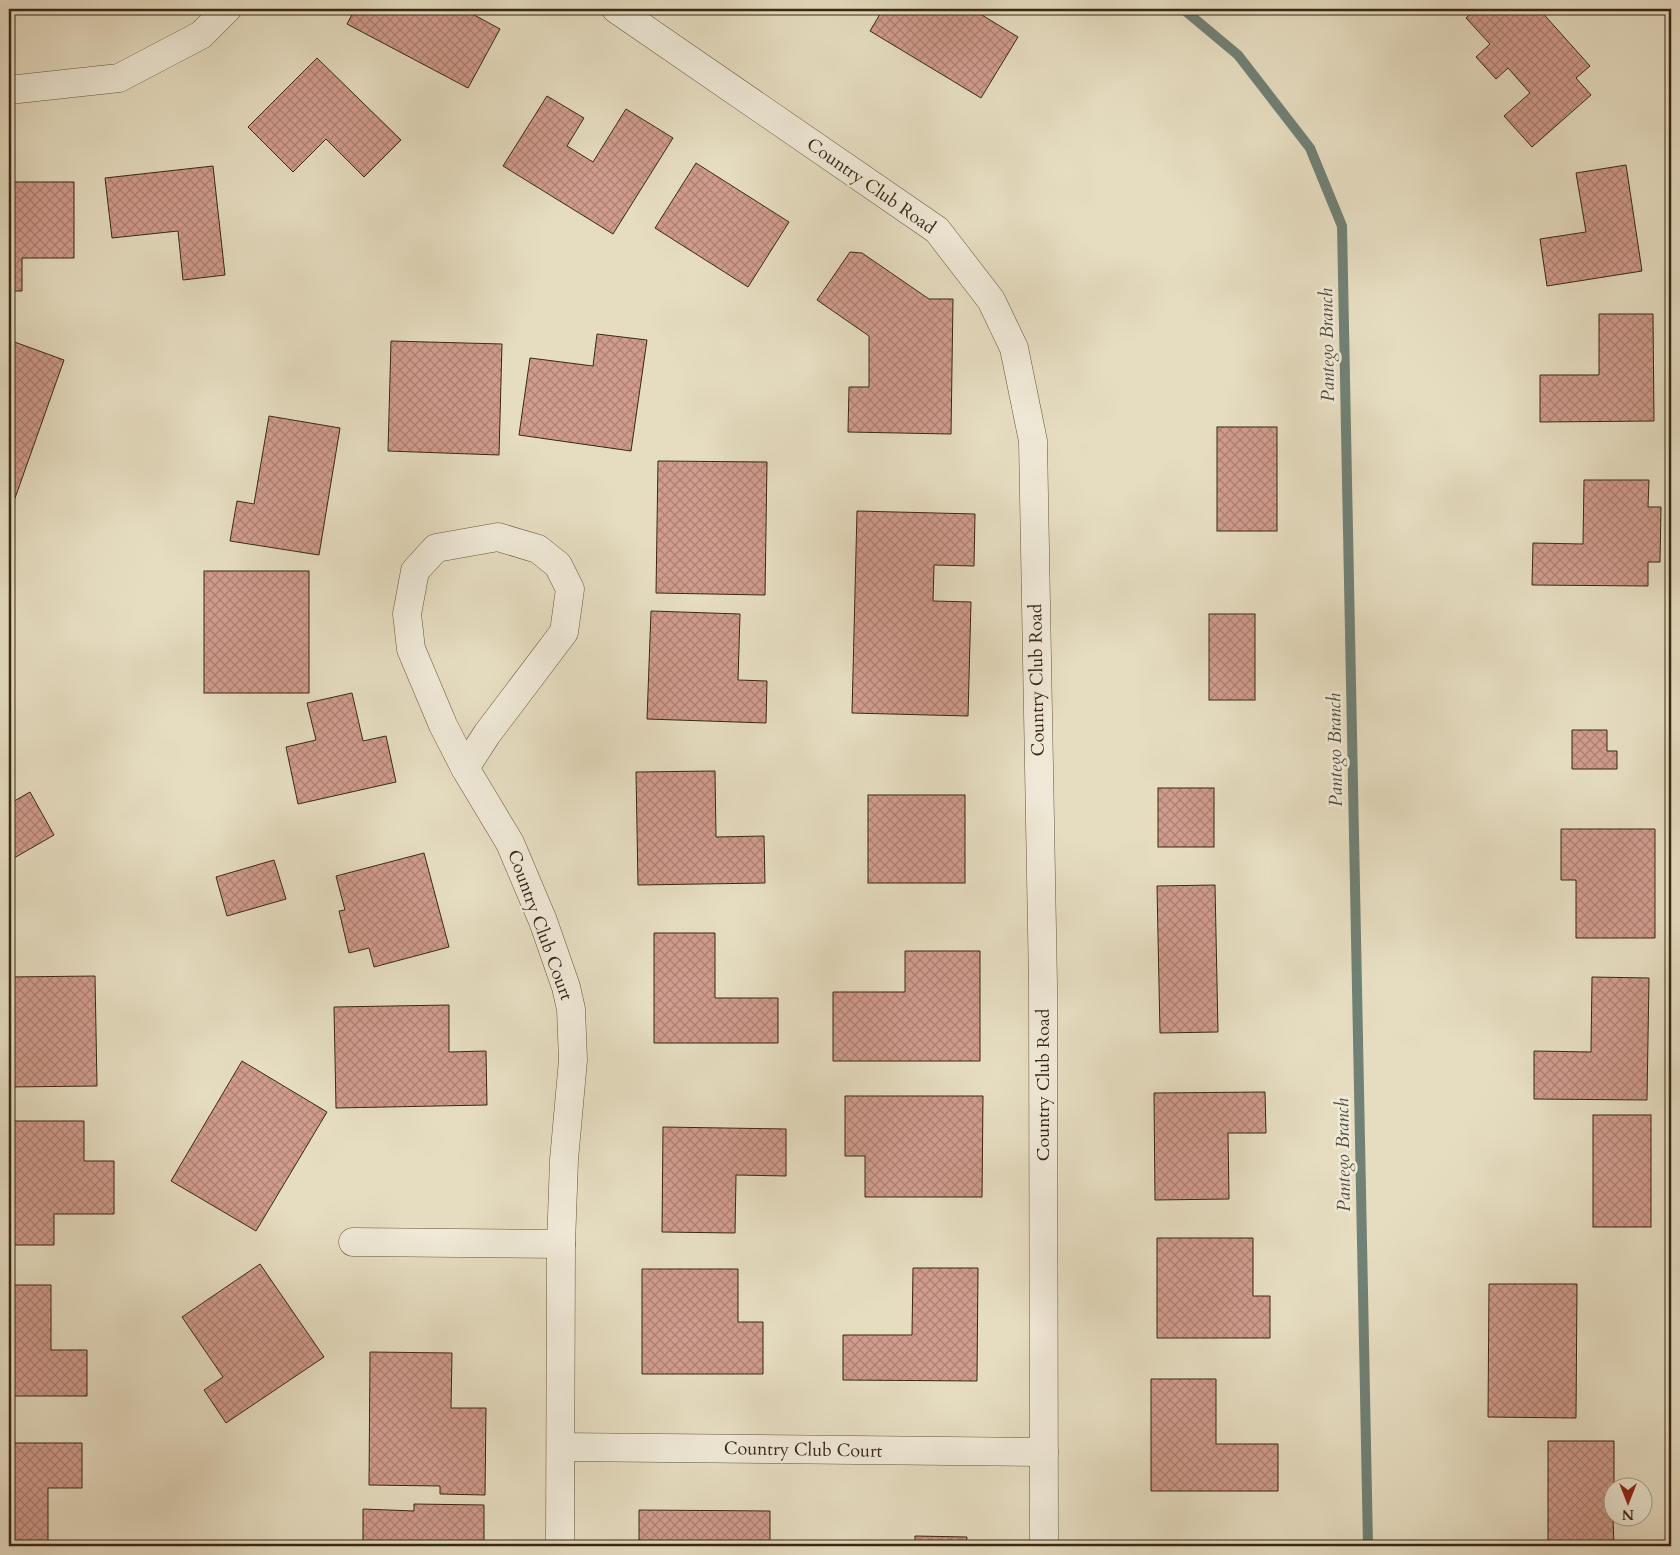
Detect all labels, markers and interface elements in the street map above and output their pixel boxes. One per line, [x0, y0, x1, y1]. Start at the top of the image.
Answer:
street label: Country Club Road [801, 132, 941, 240]
water label: Pantego Branch [1313, 288, 1341, 402]
street label: Country Club Road [1023, 603, 1051, 756]
water label: Pantego Branch [1321, 693, 1349, 807]
street label: Country Club Court [501, 846, 579, 1004]
street label: Country Club Road [1031, 1008, 1056, 1161]
water label: Pantego Branch [1329, 1098, 1357, 1212]
street label: Country Club Court [724, 1436, 883, 1464]
north arrow [1602, 1478, 1652, 1528]
text: N [1622, 1505, 1634, 1524]

